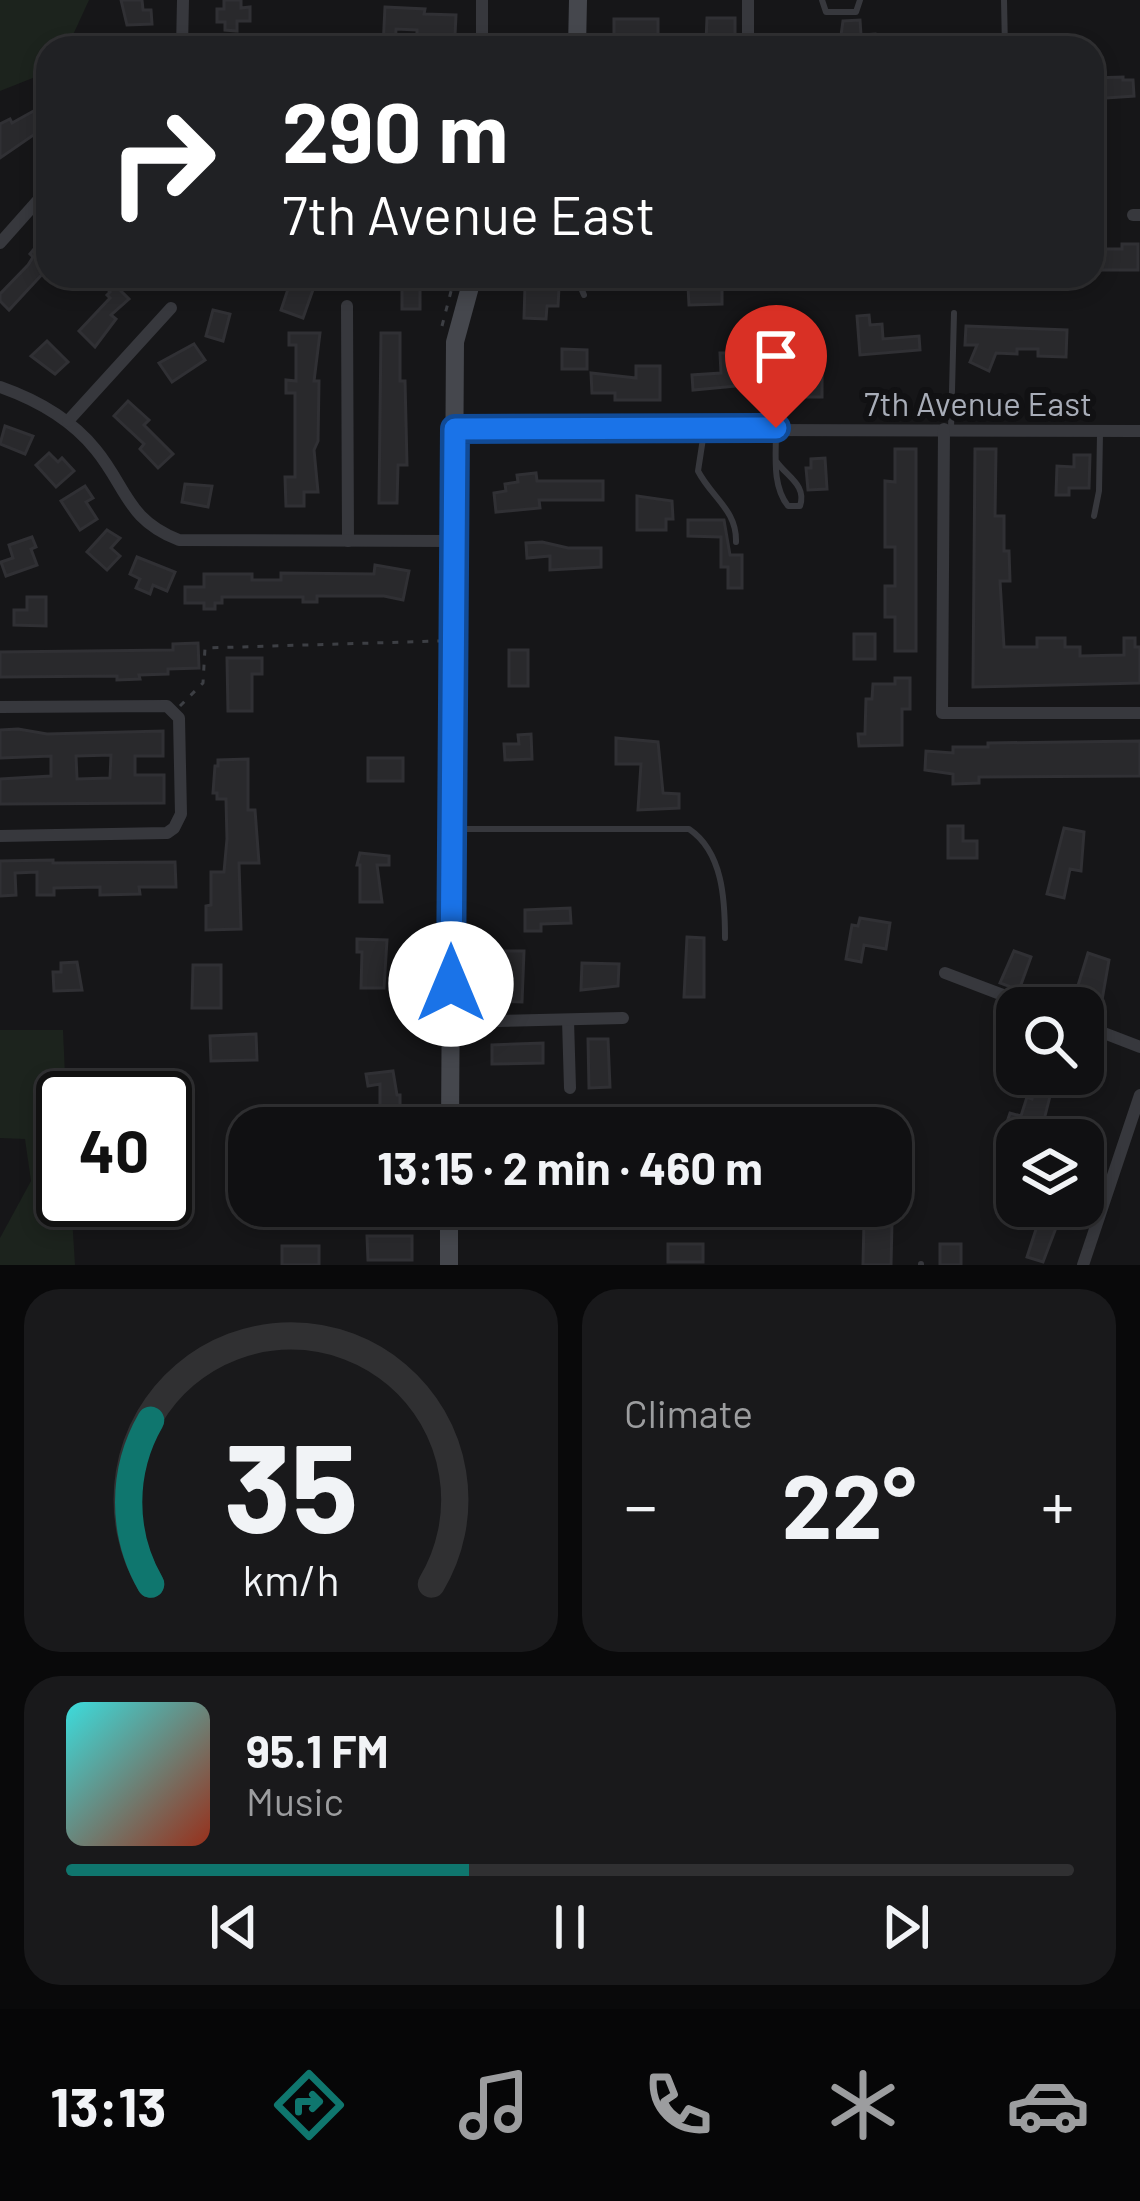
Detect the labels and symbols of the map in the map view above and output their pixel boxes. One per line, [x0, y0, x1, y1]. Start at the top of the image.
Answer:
pin [725, 305, 827, 428]
street label: 7th Avenue East [864, 383, 1092, 423]
position arrow [388, 921, 514, 1047]
speed limit sign: 40 [36, 1071, 192, 1227]

